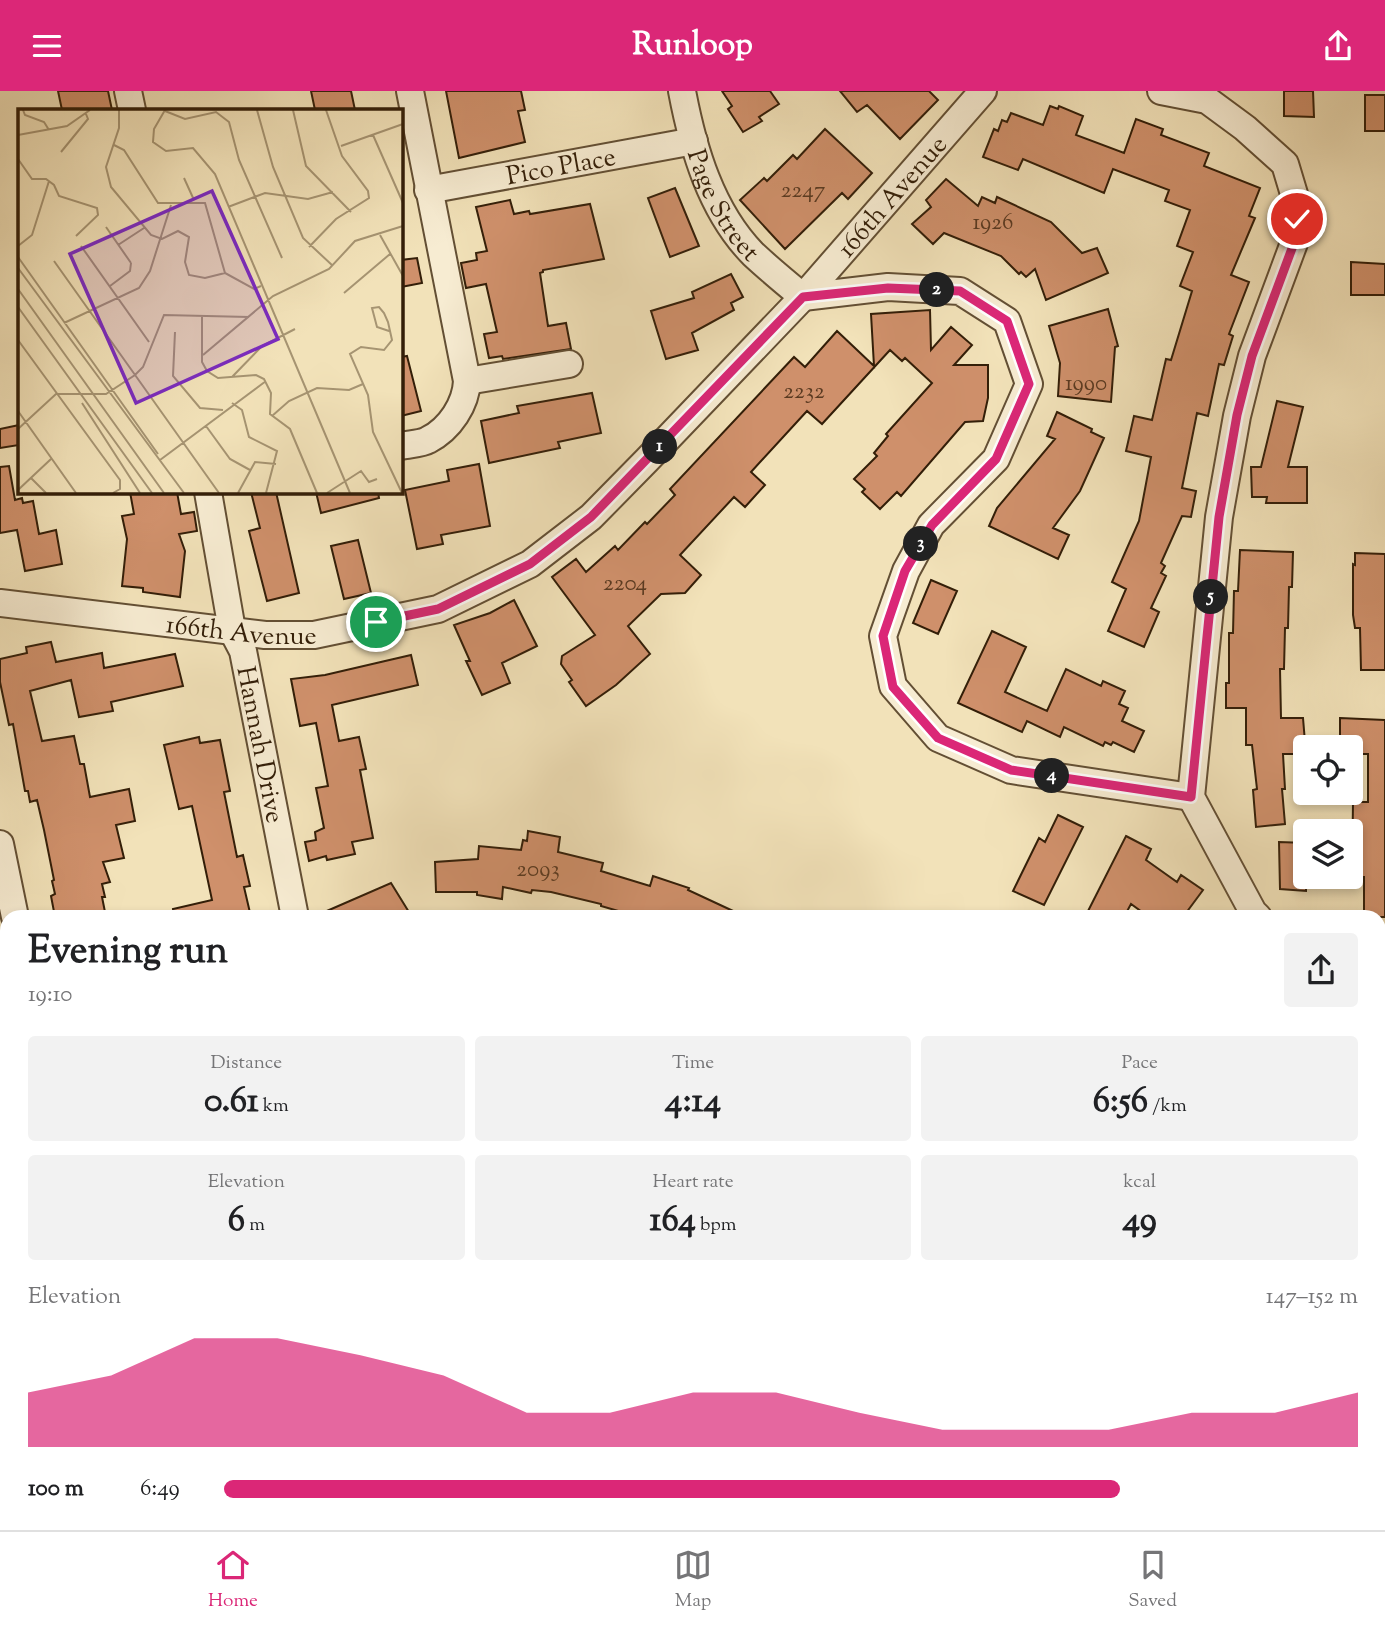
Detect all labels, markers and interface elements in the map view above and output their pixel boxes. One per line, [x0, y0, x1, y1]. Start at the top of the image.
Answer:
text: Runloop [632, 23, 753, 69]
icon: menu [28, 27, 66, 65]
icon: share [1319, 27, 1357, 65]
inset map [18, 109, 402, 493]
street label: 166th Avenue [830, 128, 957, 267]
street label: Pico Place [503, 140, 619, 196]
street label: Page Street [676, 145, 767, 271]
house number: 2247 [781, 175, 826, 208]
pin [1267, 189, 1327, 249]
icon: check [1278, 200, 1316, 238]
house number: 1926 [973, 207, 1013, 240]
pin: 2 [920, 273, 954, 307]
text: 2 [932, 276, 941, 303]
house number: 1990 [1065, 368, 1107, 401]
house number: 2232 [783, 376, 825, 409]
pin: 1 [642, 429, 678, 465]
text: 1 [656, 433, 663, 460]
pin: 3 [904, 526, 939, 561]
text: 3 [917, 530, 924, 557]
house number: 2204 [603, 568, 647, 601]
pin: 5 [1194, 580, 1228, 615]
text: 5 [1207, 583, 1214, 610]
pin [346, 592, 406, 652]
icon: arrive [357, 603, 395, 641]
street label: 166th Avenue [164, 607, 317, 656]
street label: Hannah Drive [225, 663, 292, 826]
map controls [1293, 735, 1363, 889]
button: locate [1293, 735, 1363, 805]
pin: 4 [1034, 759, 1070, 793]
text: 4 [1047, 762, 1056, 789]
button: layers [1293, 819, 1363, 889]
house number: 2093 [516, 854, 560, 887]
text: Evening run [28, 926, 228, 980]
button: share [1284, 933, 1358, 1007]
text: 19:10 [28, 979, 73, 1012]
text: Distance [211, 1050, 282, 1077]
text: Time [672, 1050, 714, 1077]
text: Pace [1121, 1050, 1158, 1077]
text: 0.61 [204, 1077, 259, 1128]
text: 4:14 [665, 1077, 721, 1128]
text: 6:56 [1093, 1077, 1148, 1128]
text: km [259, 1093, 289, 1120]
text: /km [1148, 1093, 1187, 1120]
text: Elevation [208, 1169, 285, 1196]
text: Heart rate [652, 1169, 734, 1196]
text: kcal [1123, 1169, 1156, 1196]
text: 6 [228, 1196, 245, 1247]
text: 164 [650, 1196, 696, 1247]
text: 49 [1122, 1196, 1157, 1247]
text: m [245, 1212, 265, 1239]
text: bpm [696, 1212, 736, 1239]
text: Elevation [28, 1281, 121, 1314]
text: 147–152 m [1266, 1281, 1358, 1314]
text: 100 m [28, 1473, 84, 1506]
text: 6:49 [140, 1473, 180, 1506]
tab: Home [208, 1546, 258, 1615]
tab: Map [674, 1546, 712, 1615]
tab: Saved [1128, 1546, 1177, 1615]

